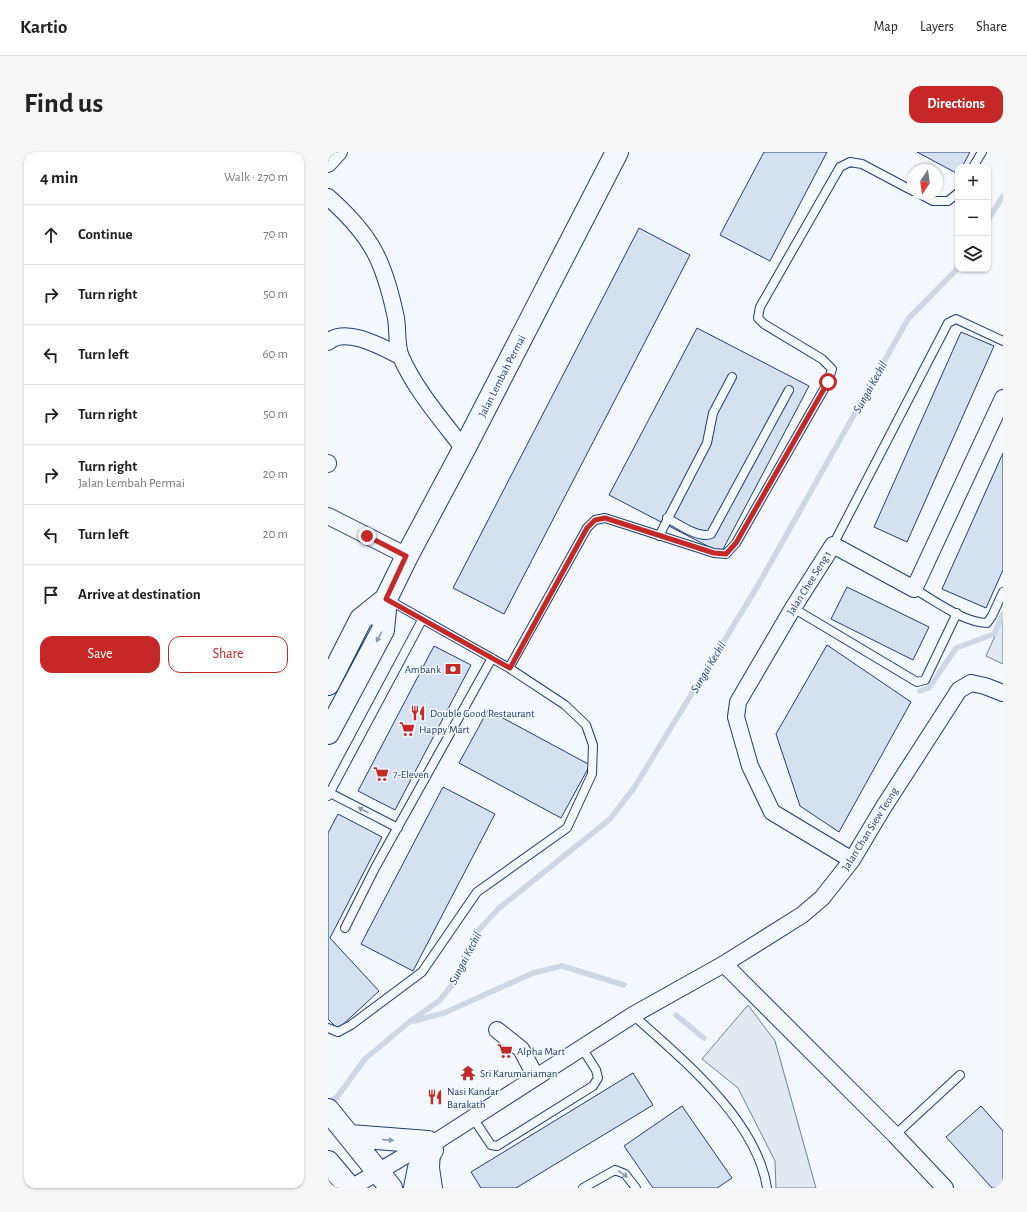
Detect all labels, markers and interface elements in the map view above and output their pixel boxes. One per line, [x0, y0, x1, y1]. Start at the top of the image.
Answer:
text: Kartio [20, 18, 67, 37]
text: Map [873, 20, 898, 34]
text: Layers [920, 20, 954, 34]
text: Share [976, 20, 1007, 34]
button: Directions [909, 86, 1003, 123]
text: Find us [24, 90, 103, 118]
north arrow [907, 164, 943, 200]
map controls [955, 164, 991, 272]
button: + [955, 164, 991, 200]
text: 4 min [40, 169, 78, 186]
text: Walk · 270 m [224, 171, 288, 184]
button: − [955, 200, 991, 236]
icon: ahead [40, 224, 62, 246]
text: Continue [78, 227, 133, 242]
text: 70 m [263, 228, 288, 241]
button: layers [955, 236, 991, 272]
icon: right [40, 284, 62, 306]
text: Turn right [78, 287, 137, 302]
text: 50 m [263, 288, 288, 301]
street label: Jalan Lembah Permai [477, 333, 527, 419]
icon: left [40, 344, 62, 366]
text: Turn left [78, 347, 129, 362]
text: 60 m [262, 348, 288, 361]
water label: Sungai Kechil [851, 359, 889, 415]
route start [819, 373, 837, 391]
icon: right [40, 404, 62, 426]
text: Turn right [78, 407, 137, 422]
text: 50 m [263, 408, 288, 421]
text: Turn right [78, 459, 137, 474]
icon: right [40, 464, 62, 486]
text: 20 m [263, 468, 288, 481]
text: Jalan Lembah Permai [78, 477, 185, 490]
icon: left [40, 524, 62, 546]
text: Turn left [78, 527, 129, 542]
route end [358, 527, 376, 545]
text: 20 m [263, 528, 288, 541]
street label: Jalan Chee Seng 1 [785, 549, 833, 617]
icon: arrive [40, 584, 62, 606]
text: Arrive at destination [78, 587, 201, 602]
one-way arrow [376, 631, 382, 643]
button: Save [40, 636, 160, 673]
button: Share [168, 636, 288, 673]
water label: Sungai Kechil [688, 639, 728, 695]
bank icon: Ambank [444, 660, 462, 678]
place label: Ambank [405, 664, 441, 675]
restaurant icon: Double Good Restaurant [409, 704, 427, 722]
place label: Double Good Restaurant [430, 708, 535, 719]
supermarket icon: Happy Mart [398, 720, 416, 738]
place label: Happy Mart [419, 724, 470, 735]
supermarket icon: 7-Eleven [372, 765, 390, 783]
place label: 7-Eleven [393, 769, 429, 780]
street label: Jalan Chan Siew Teong [840, 785, 900, 872]
one-way arrow [358, 807, 369, 814]
water label: Sungai Kechil [447, 930, 483, 986]
supermarket icon: Alpha Mart [496, 1042, 514, 1060]
place label: Alpha Mart [517, 1046, 565, 1057]
temple icon: Sri Karumariaman [459, 1064, 477, 1082]
place label: Sri Karumariaman [480, 1068, 557, 1079]
place label: Nasi Kandar Barakath [447, 1086, 499, 1110]
restaurant icon: Nasi Kandar Barakath [426, 1088, 444, 1106]
one-way arrow [382, 1136, 394, 1143]
one-way arrow [618, 1171, 629, 1178]

